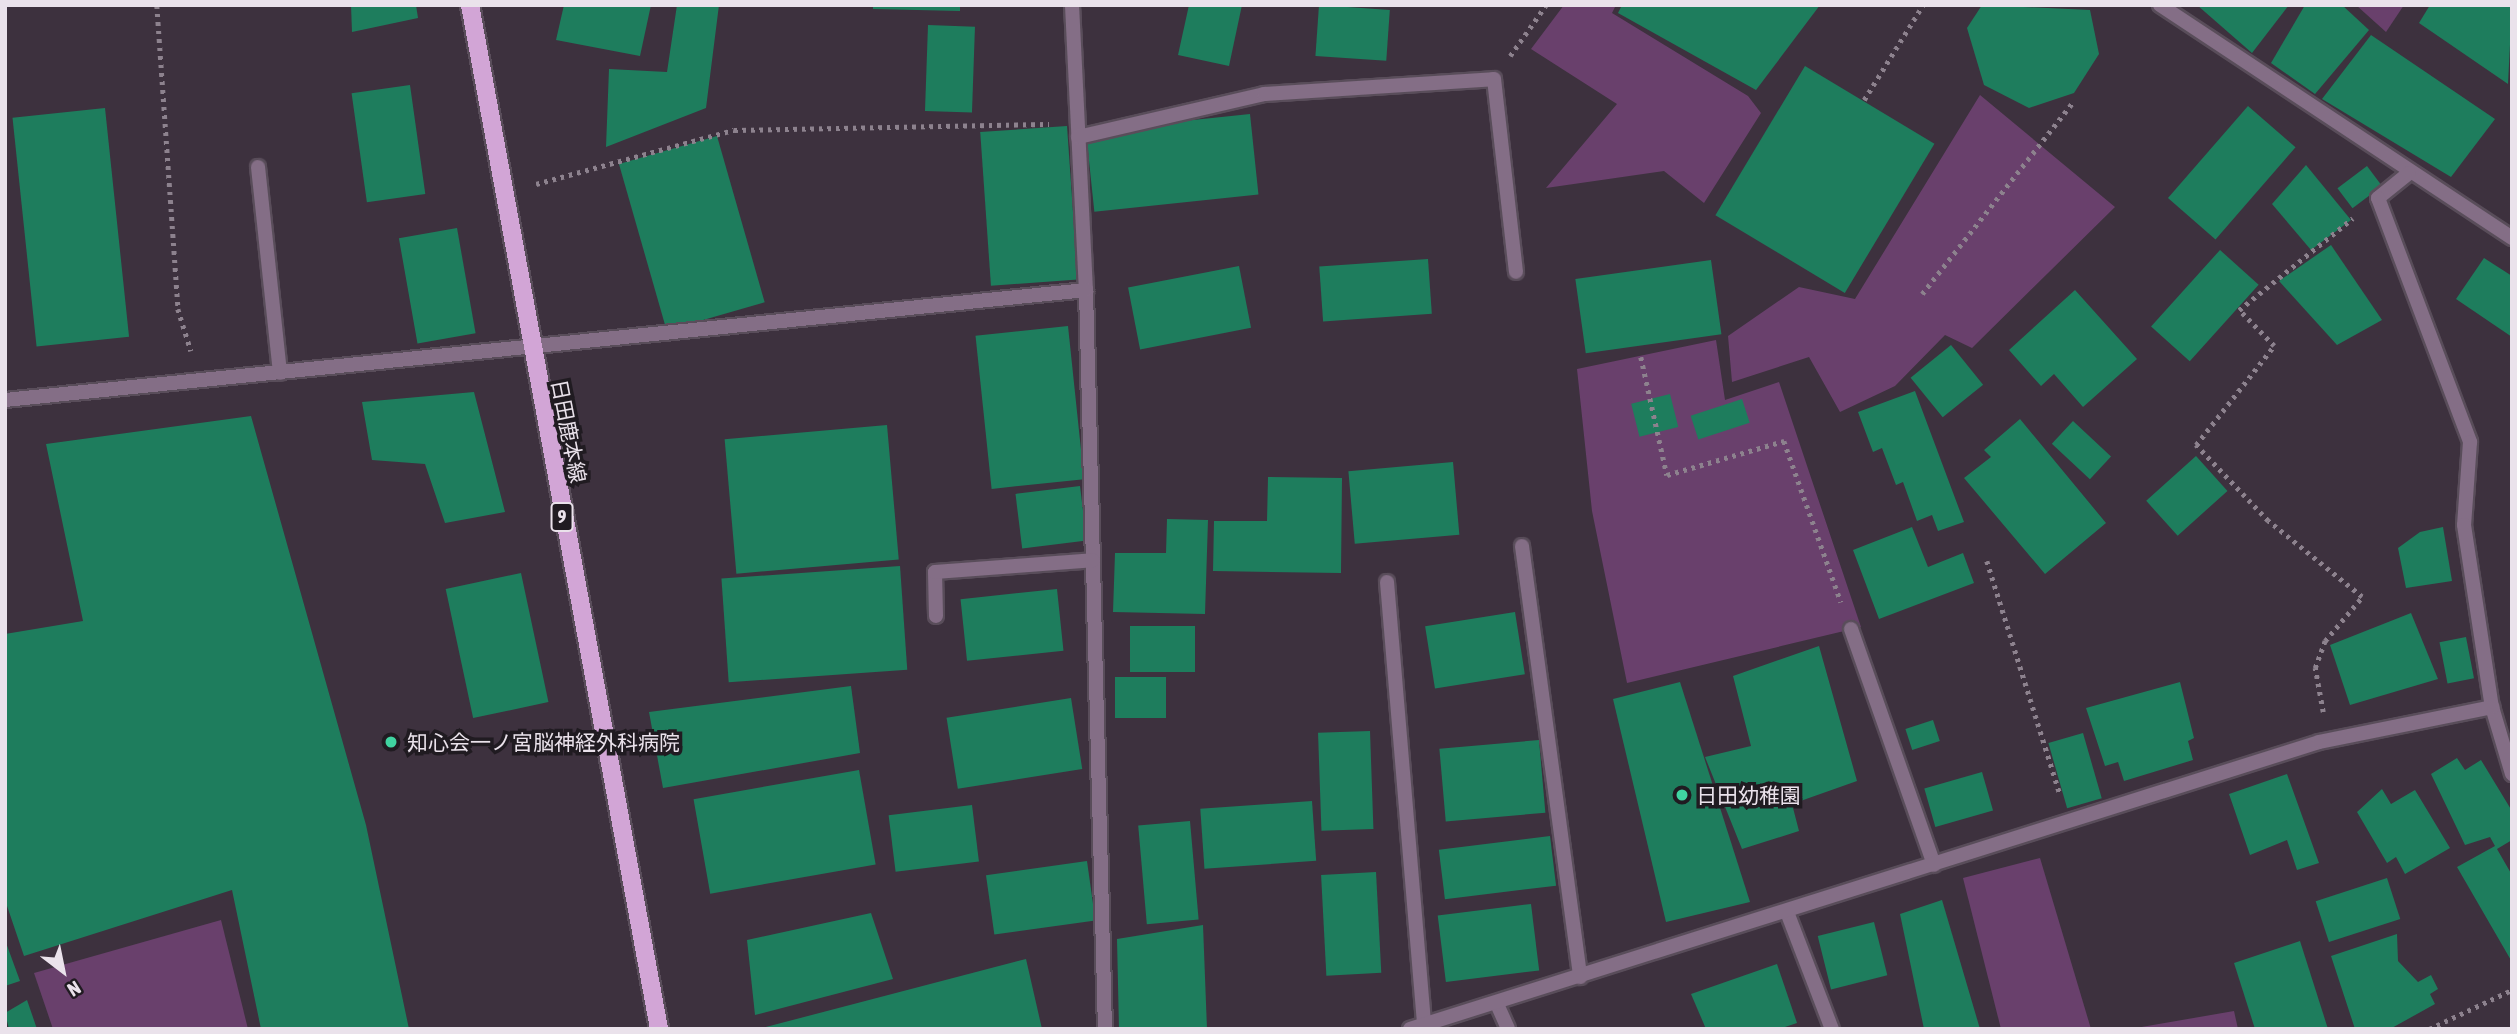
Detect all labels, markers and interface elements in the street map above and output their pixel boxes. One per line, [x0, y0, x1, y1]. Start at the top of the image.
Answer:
street label: 日田鹿本線 [547, 377, 591, 485]
road number: 9 [550, 502, 574, 532]
place label: 知心会一ノ宮脳神経外科病院 [407, 729, 680, 755]
marker: 知心会一ノ宮脳神経外科病院 [381, 732, 401, 752]
place label: 日田幼稚園 [1696, 782, 1801, 808]
marker: 日田幼稚園 [1674, 787, 1690, 803]
north arrow [28, 936, 98, 1006]
text: N [64, 977, 85, 1001]

